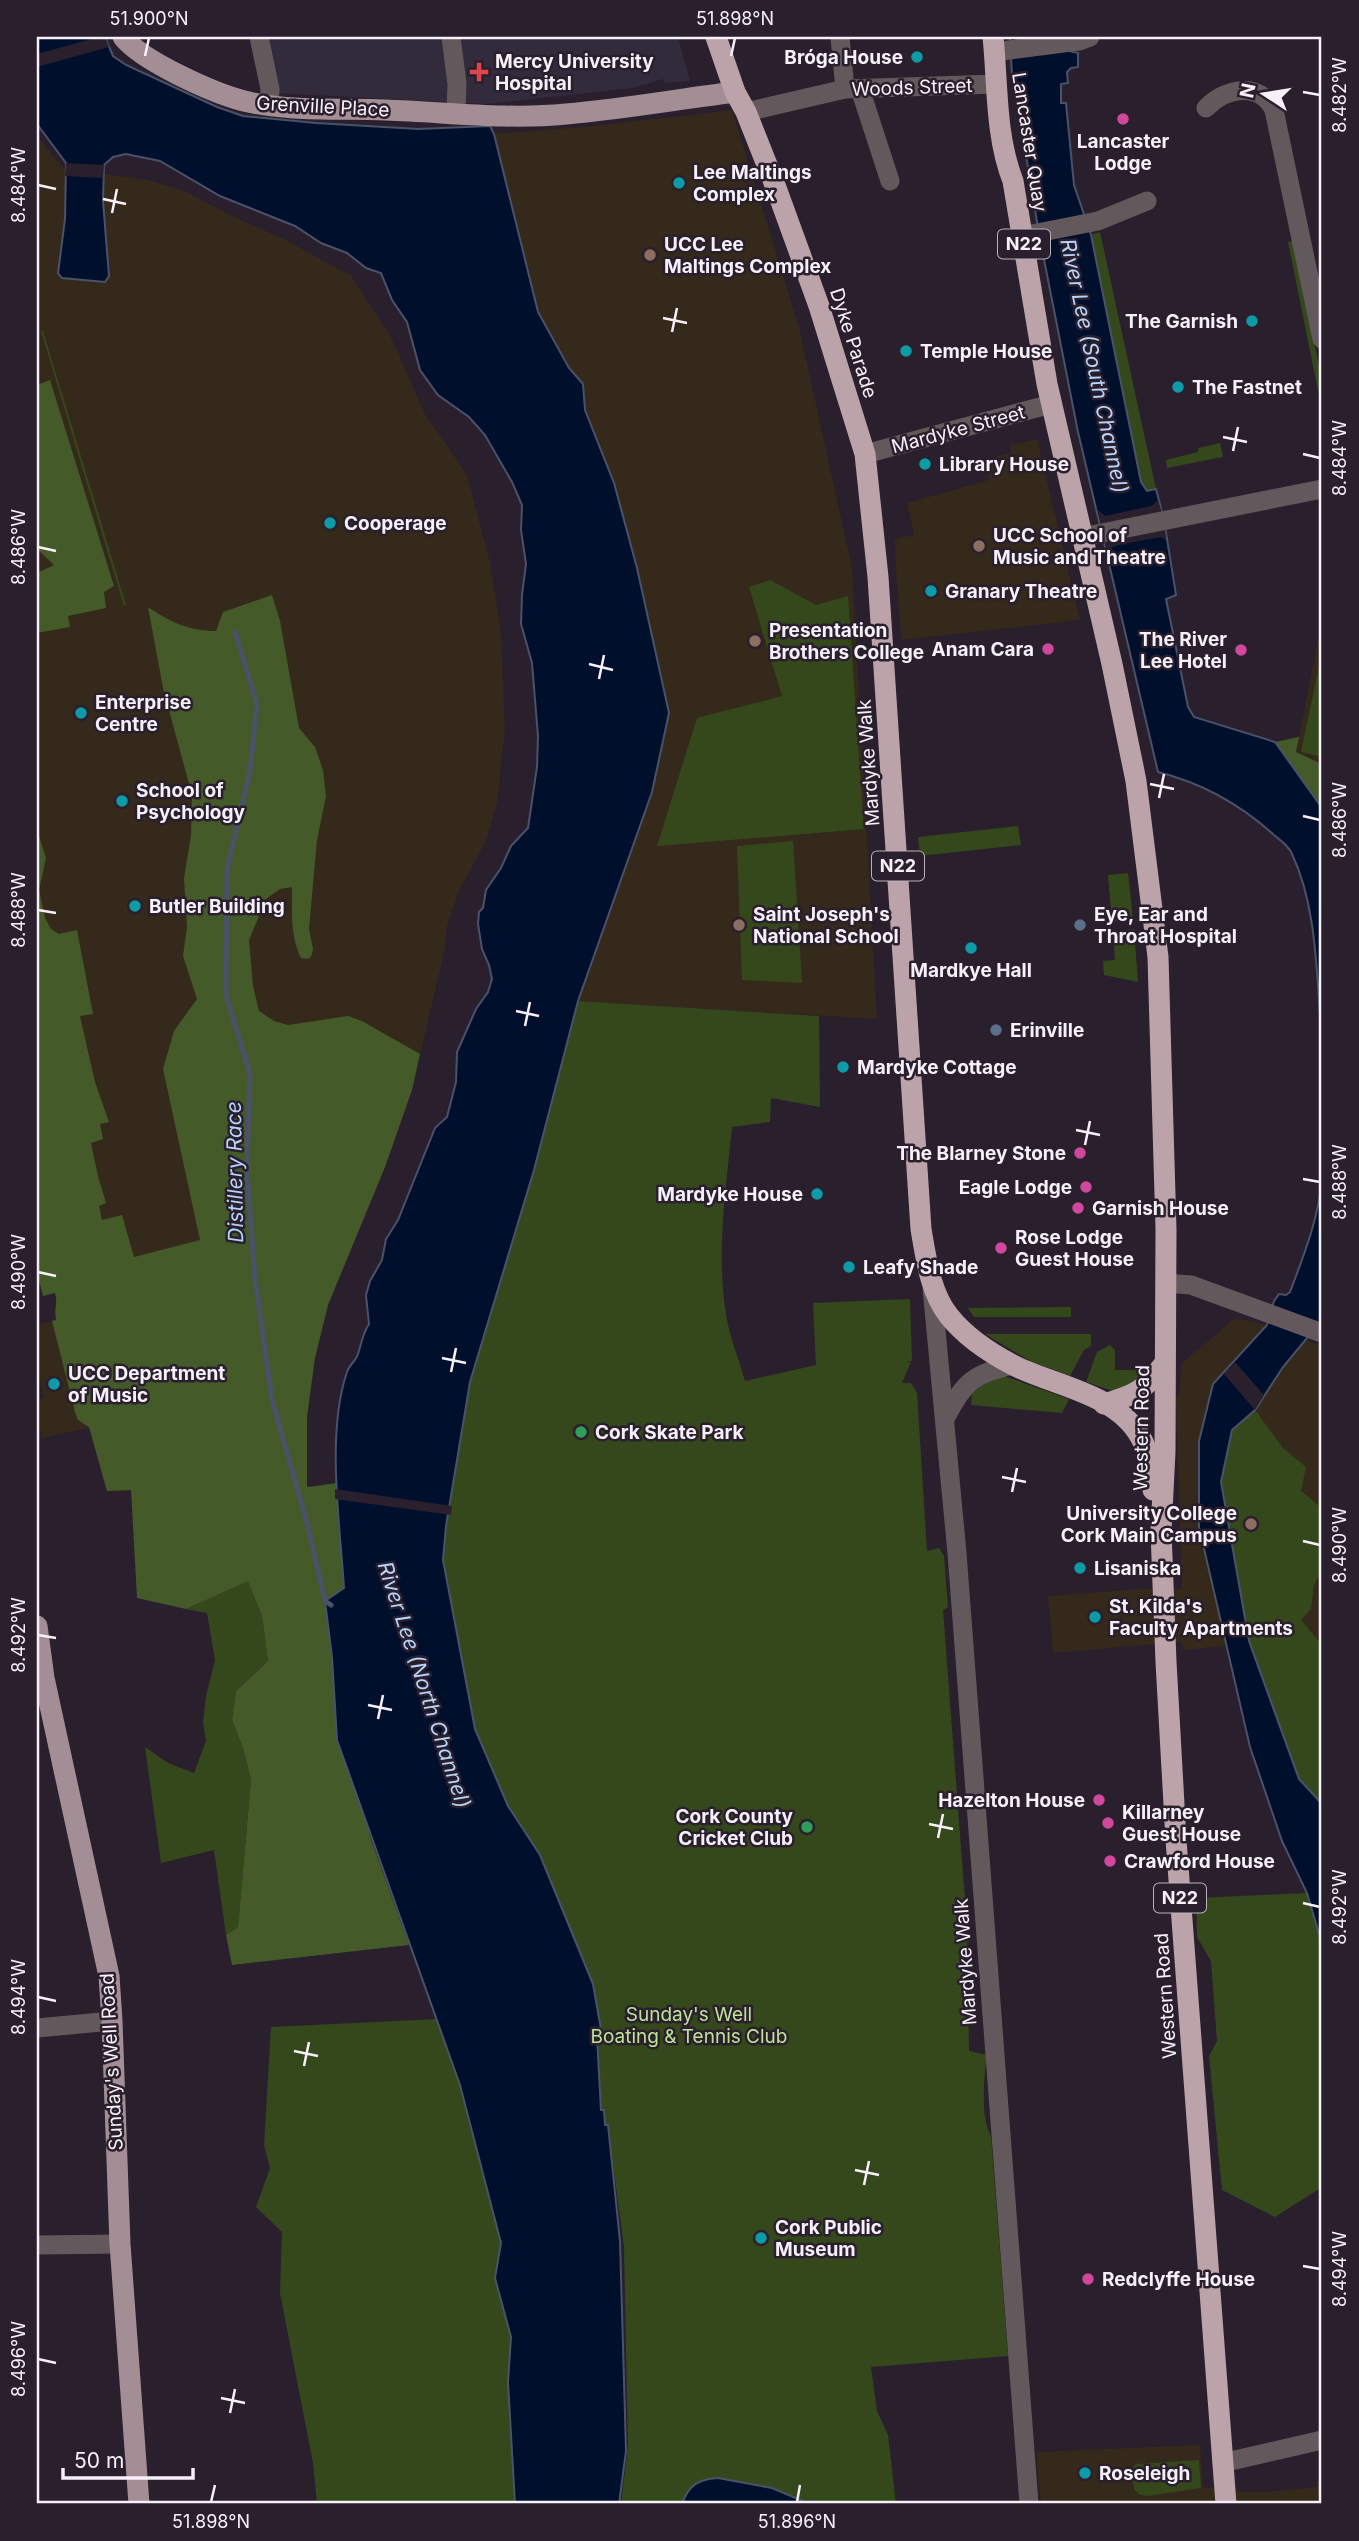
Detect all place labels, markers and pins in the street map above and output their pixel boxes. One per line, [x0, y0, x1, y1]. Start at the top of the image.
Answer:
place label: Bróga House [784, 46, 903, 69]
marker: Bróga House [909, 49, 925, 65]
place label: Mercy University Hospital [495, 50, 654, 95]
marker: Mercy University Hospital [469, 62, 489, 82]
marker: Lancaster Lodge [1115, 111, 1131, 127]
place label: Lancaster Lodge [1077, 130, 1169, 175]
place label: Lee Maltings Complex [693, 161, 812, 206]
marker: Lee Maltings Complex [671, 175, 687, 191]
place label: UCC Lee Maltings Complex [664, 233, 831, 278]
marker: UCC Lee Maltings Complex [642, 247, 658, 263]
place label: The Garnish [1125, 310, 1238, 333]
marker: The Garnish [1244, 313, 1260, 329]
place label: Temple House [920, 340, 1052, 363]
marker: Temple House [898, 343, 914, 359]
place label: The Fastnet [1192, 376, 1302, 399]
marker: The Fastnet [1170, 379, 1186, 395]
place label: Library House [939, 453, 1069, 476]
marker: Library House [917, 456, 933, 472]
place label: Cooperage [344, 512, 447, 535]
marker: Cooperage [322, 515, 338, 531]
place label: UCC School of Music and Theatre [993, 524, 1166, 569]
marker: UCC School of Music and Theatre [971, 538, 987, 554]
place label: Granary Theatre [945, 580, 1097, 603]
marker: Granary Theatre [923, 583, 939, 599]
place label: Presentation Brothers College [769, 619, 924, 664]
place label: The River Lee Hotel [1139, 628, 1227, 673]
marker: Presentation Brothers College [747, 633, 763, 649]
place label: Anam Cara [932, 638, 1034, 661]
marker: Anam Cara [1040, 641, 1056, 657]
marker: The River Lee Hotel [1233, 642, 1249, 658]
place label: Enterprise Centre [95, 691, 191, 736]
marker: Enterprise Centre [73, 705, 89, 721]
place label: School of Psychology [136, 779, 246, 824]
marker: School of Psychology [114, 793, 130, 809]
place label: Butler Building [149, 895, 285, 918]
marker: Butler Building [127, 898, 143, 914]
place label: Saint Joseph's National School [753, 903, 899, 948]
place label: Eye, Ear and Throat Hospital [1094, 903, 1237, 948]
marker: Saint Joseph's National School [731, 917, 747, 933]
marker: Eye, Ear and Throat Hospital [1072, 917, 1088, 933]
marker: Mardkye Hall [963, 940, 979, 956]
place label: Mardkye Hall [910, 959, 1032, 982]
place label: Erinville [1010, 1019, 1084, 1042]
marker: Erinville [988, 1022, 1004, 1038]
place label: Mardyke Cottage [857, 1056, 1016, 1079]
marker: Mardyke Cottage [835, 1059, 851, 1075]
place label: The Blarney Stone [896, 1142, 1066, 1165]
marker: The Blarney Stone [1072, 1145, 1088, 1161]
place label: Eagle Lodge [959, 1176, 1072, 1199]
marker: Eagle Lodge [1078, 1179, 1094, 1195]
place label: Mardyke House [657, 1183, 803, 1206]
marker: Mardyke House [809, 1186, 825, 1202]
place label: Garnish House [1092, 1197, 1229, 1220]
marker: Garnish House [1070, 1200, 1086, 1216]
place label: Rose Lodge Guest House [1015, 1226, 1134, 1271]
marker: Rose Lodge Guest House [993, 1240, 1009, 1256]
place label: Leafy Shade [863, 1256, 978, 1279]
marker: Leafy Shade [841, 1259, 857, 1275]
place label: UCC Department of Music [68, 1362, 225, 1407]
marker: UCC Department of Music [46, 1376, 62, 1392]
place label: Cork Skate Park [595, 1421, 744, 1444]
marker: Cork Skate Park [573, 1424, 589, 1440]
place label: University College Cork Main Campus [1061, 1502, 1237, 1547]
marker: University College Cork Main Campus [1243, 1516, 1259, 1532]
place label: Lisaniska [1094, 1557, 1181, 1580]
marker: Lisaniska [1072, 1560, 1088, 1576]
place label: St. Kilda's Faculty Apartments [1109, 1595, 1293, 1640]
marker: St. Kilda's Faculty Apartments [1087, 1609, 1103, 1625]
place label: Hazelton House [938, 1789, 1085, 1812]
marker: Hazelton House [1091, 1792, 1107, 1808]
place label: Killarney Guest House [1122, 1801, 1241, 1846]
place label: Cork County Cricket Club [676, 1805, 794, 1850]
marker: Killarney Guest House [1100, 1815, 1116, 1831]
marker: Cork County Cricket Club [799, 1819, 815, 1835]
place label: Crawford House [1124, 1850, 1275, 1873]
marker: Crawford House [1102, 1853, 1118, 1869]
place label: Cork Public Museum [775, 2216, 882, 2261]
marker: Cork Public Museum [753, 2230, 769, 2246]
place label: Redclyffe House [1102, 2268, 1255, 2291]
marker: Redclyffe House [1080, 2271, 1096, 2287]
place label: Roseleigh [1099, 2462, 1190, 2485]
marker: Roseleigh [1077, 2465, 1093, 2481]

